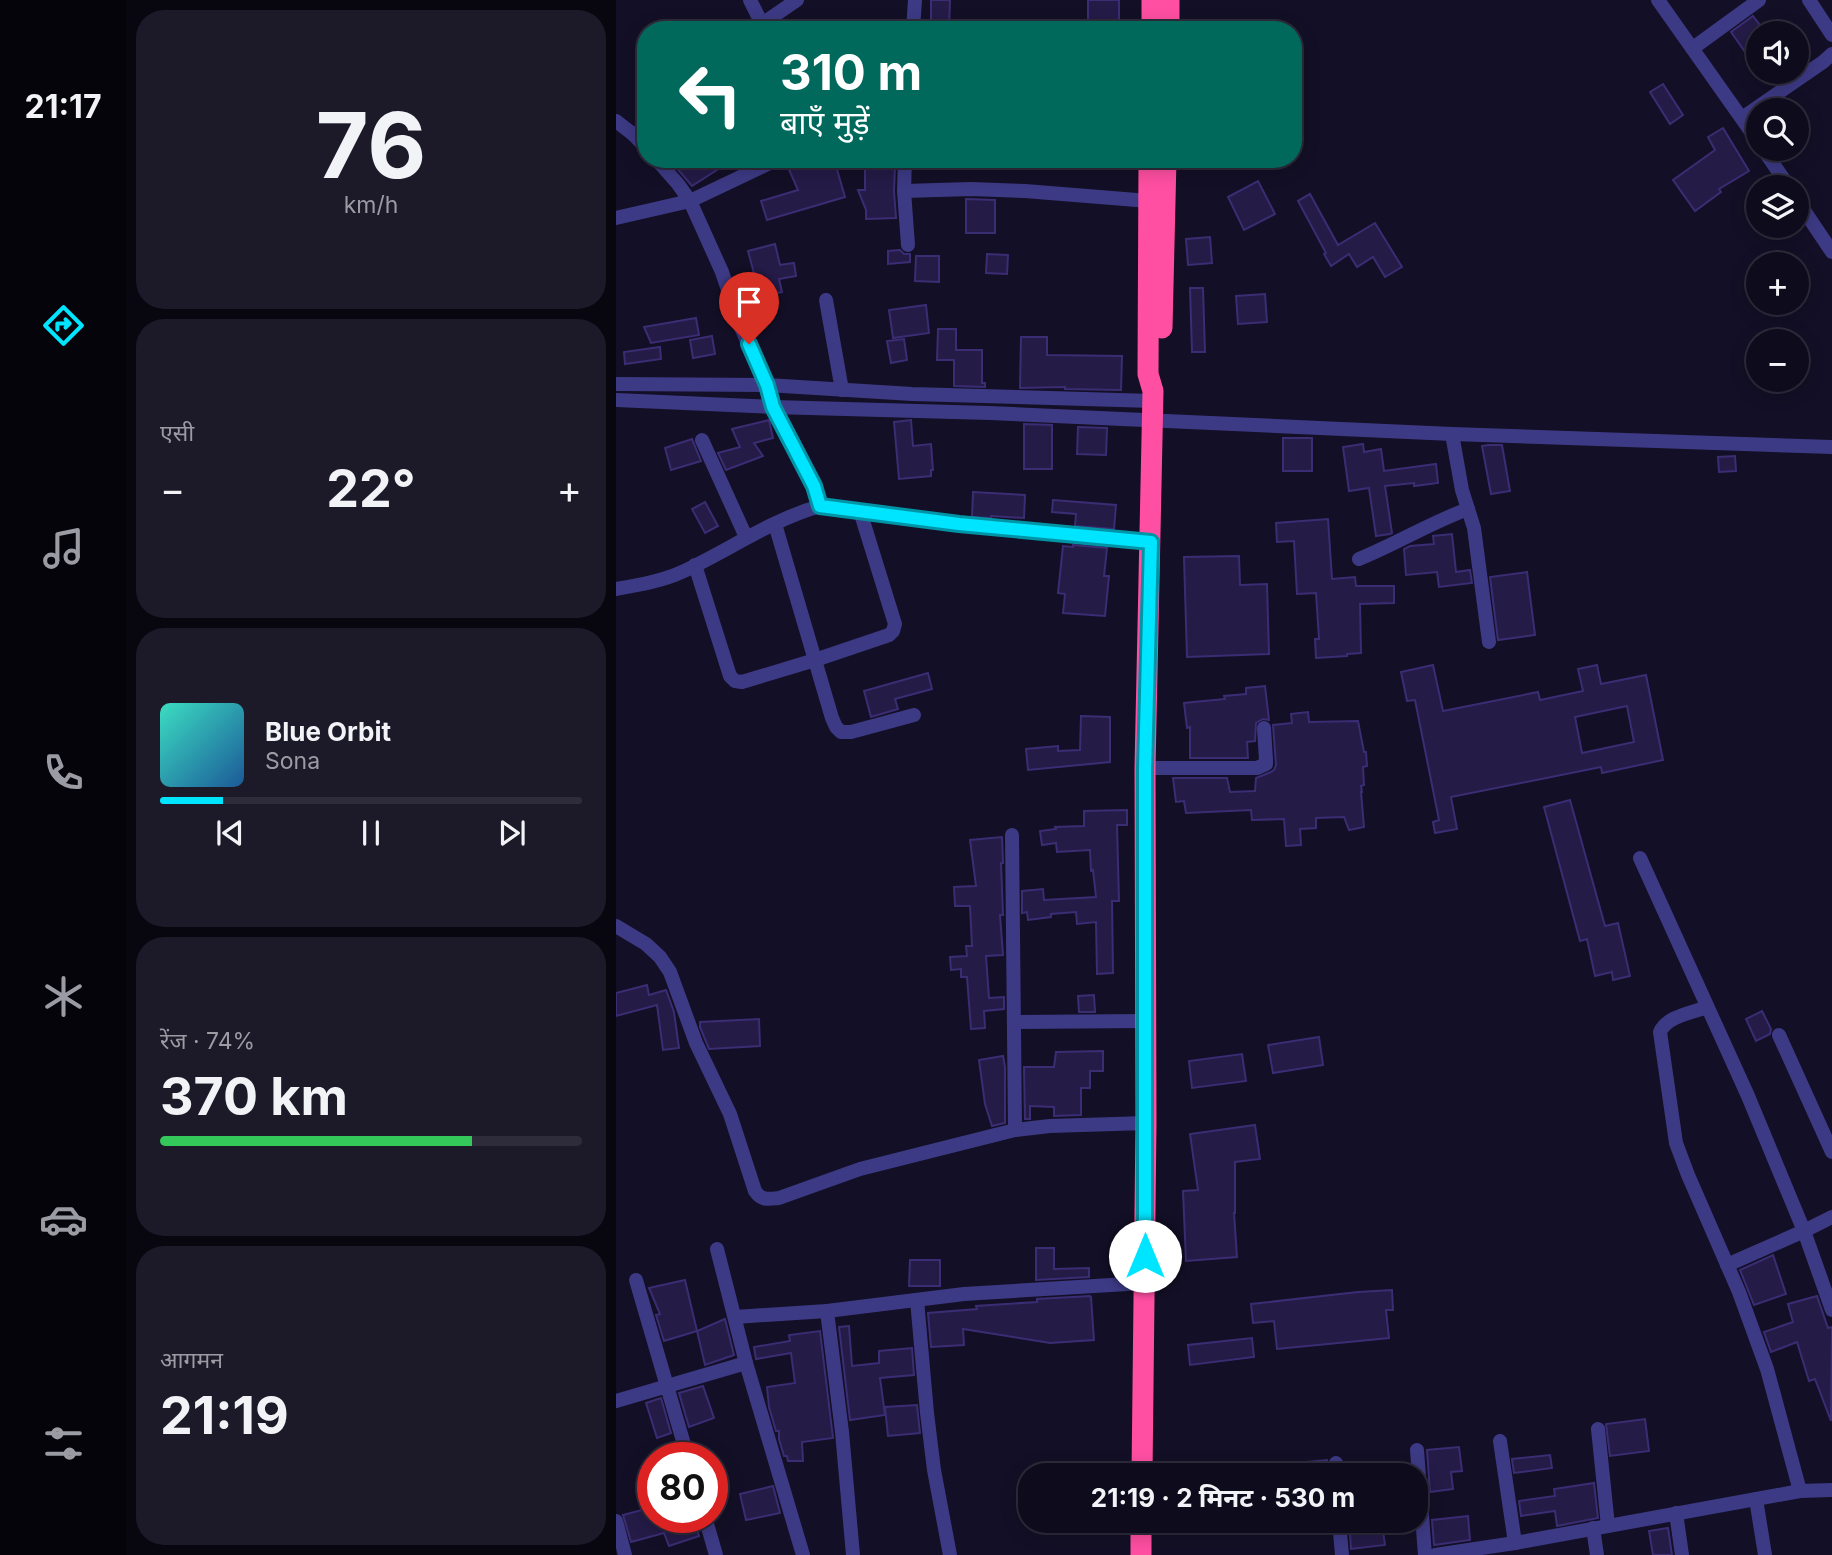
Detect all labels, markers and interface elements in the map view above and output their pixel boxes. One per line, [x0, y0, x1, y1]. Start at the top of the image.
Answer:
map controls [1746, 21, 1809, 392]
button: sound [1746, 21, 1809, 84]
text: 310 m [780, 43, 922, 102]
icon: left [665, 49, 756, 140]
text: 21:17 [24, 87, 102, 126]
text: 76 [316, 90, 426, 200]
button: search [1746, 98, 1809, 161]
text: बाएँ मुड़ें [780, 103, 870, 142]
button: layers [1746, 175, 1809, 238]
text: km/h [344, 191, 398, 219]
button: + [1746, 252, 1809, 315]
pin [719, 272, 779, 344]
icon: arrive [730, 283, 768, 321]
icon: directions [39, 301, 88, 350]
button: − [1746, 329, 1809, 392]
text: एसी [160, 419, 194, 447]
text: 22° [326, 457, 416, 520]
text: − [160, 466, 185, 512]
text: + [557, 466, 582, 512]
icon: music [39, 524, 88, 573]
text: Blue Orbit [265, 716, 391, 747]
text: Sona [265, 747, 320, 775]
icon: phone [39, 748, 88, 797]
icon: previous [211, 814, 249, 852]
icon: pause [352, 814, 390, 852]
icon: next [493, 814, 531, 852]
icon: climate [39, 972, 88, 1021]
text: रेंज · 74% [160, 1027, 255, 1055]
text: 370 km [160, 1065, 348, 1128]
icon: car [39, 1195, 88, 1244]
position arrow [1108, 1219, 1182, 1293]
text: आगमन [160, 1346, 223, 1374]
text: 21:19 [160, 1384, 289, 1447]
icon: filters [39, 1419, 88, 1468]
speed limit sign: 80 [637, 1442, 728, 1533]
text: 21:19 · 2 मिनट · 530 m [1091, 1482, 1355, 1513]

